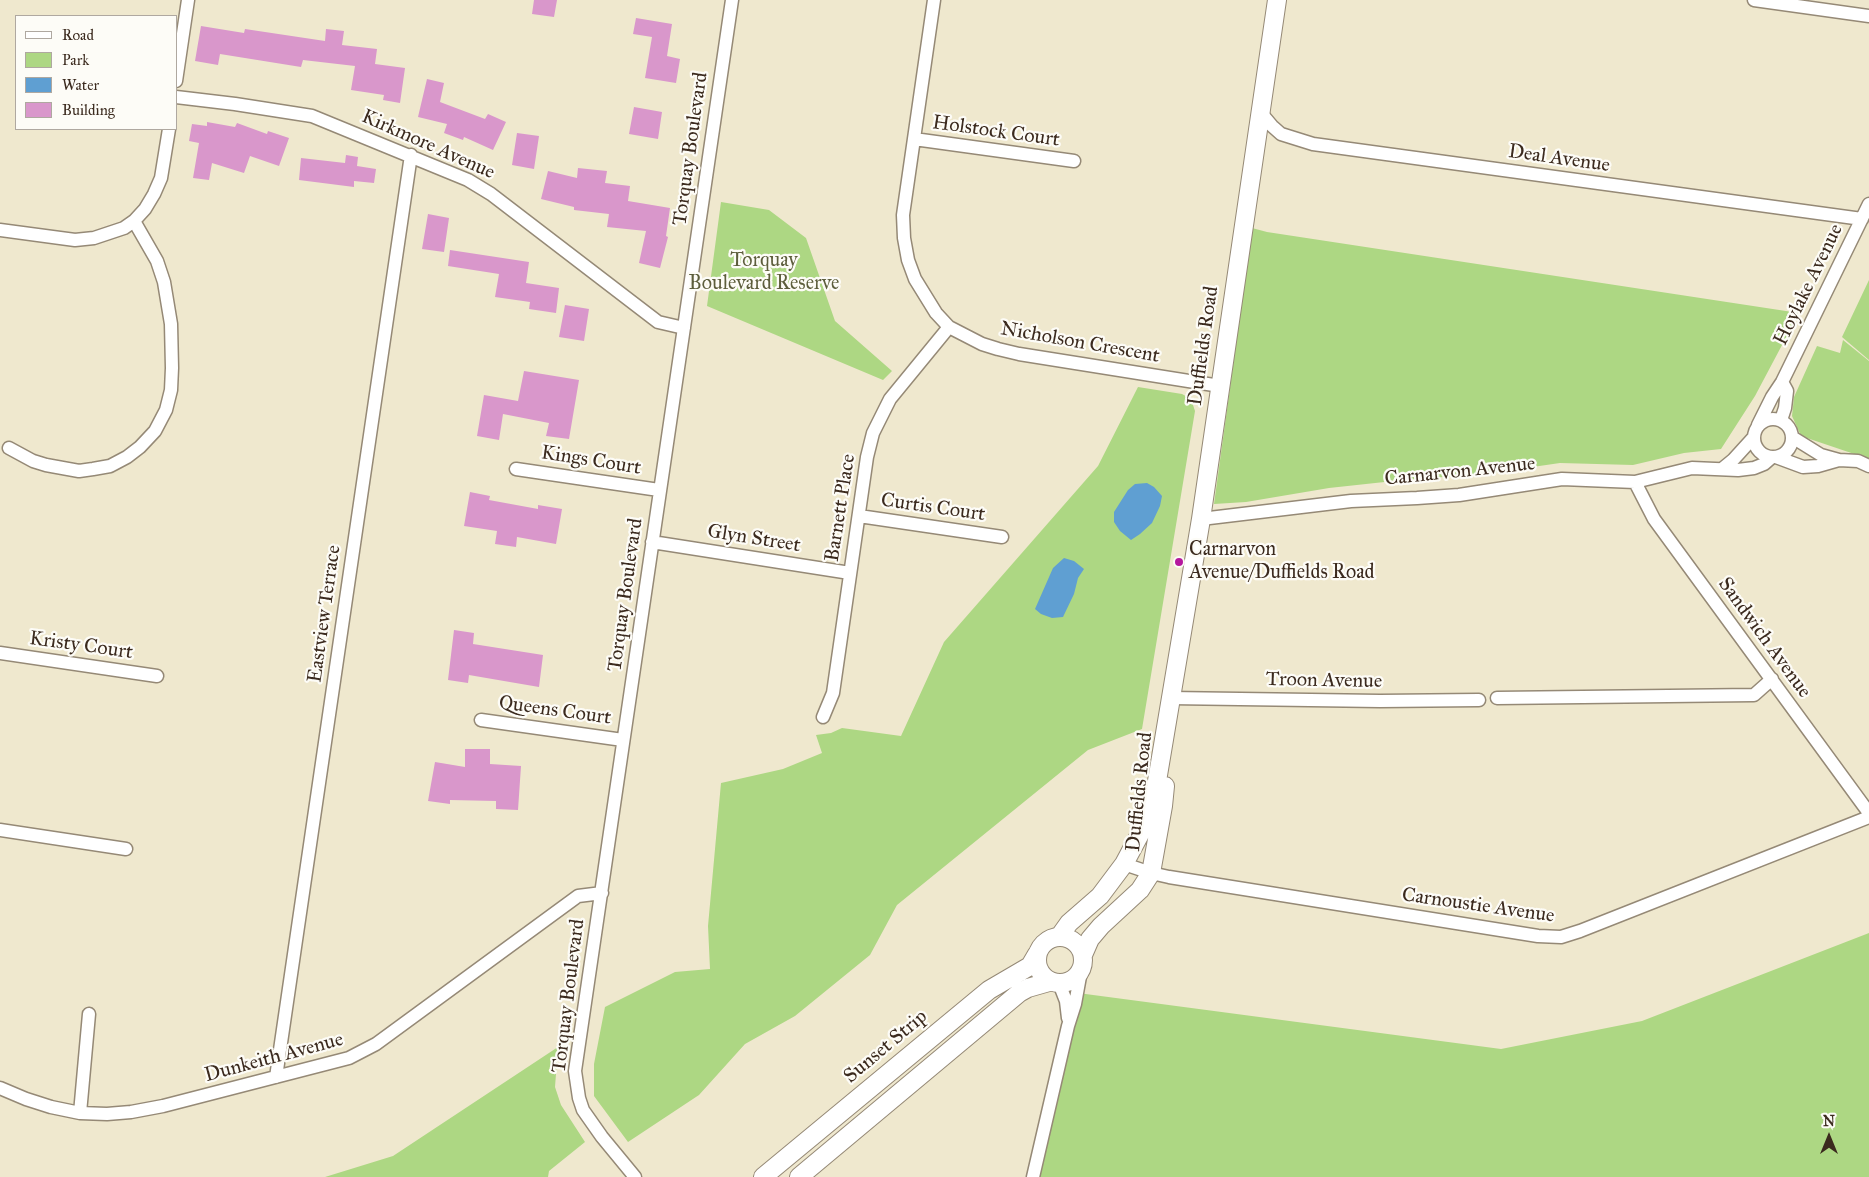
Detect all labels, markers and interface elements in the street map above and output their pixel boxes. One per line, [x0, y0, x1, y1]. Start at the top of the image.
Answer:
legend [15, 15, 178, 130]
text: Road [62, 26, 94, 44]
text: Park [62, 51, 89, 69]
street label: Torquay Boulevard [668, 71, 714, 227]
text: Water [62, 76, 99, 94]
text: Building [62, 101, 115, 119]
street label: Kirkmore Avenue [358, 105, 498, 185]
street label: Holstock Court [931, 111, 1061, 153]
street label: Deal Avenue [1507, 140, 1611, 178]
street label: Hoylake Avenue [1769, 220, 1849, 350]
park label: Torquay Boulevard Reserve [689, 249, 839, 296]
street label: Duffields Road [1184, 285, 1224, 407]
street label: Nicholson Crescent [999, 317, 1161, 369]
street label: Kings Court [539, 441, 643, 481]
street label: Barnett Place [821, 452, 861, 564]
street label: Carnarvon Avenue [1383, 452, 1537, 492]
street label: Curtis Court [879, 489, 987, 527]
street label: Torquay Boulevard [603, 517, 649, 673]
street label: Glyn Street [706, 520, 802, 558]
place label: Carnarvon Avenue/Duffields Road [1189, 538, 1375, 585]
street label: Eastview Terrace [303, 544, 347, 684]
marker: Carnarvon Avenue/Duffields Road [1173, 556, 1185, 568]
street label: Sandwich Avenue [1712, 573, 1816, 703]
street label: Kristy Court [28, 627, 134, 665]
street label: Troon Avenue [1266, 668, 1382, 694]
street label: Queens Court [497, 691, 613, 731]
street label: Duffields Road [1122, 731, 1158, 853]
street label: Carnoustie Avenue [1400, 883, 1556, 929]
street label: Torquay Boulevard [548, 918, 590, 1074]
street label: Sunset Strip [839, 1005, 933, 1089]
street label: Dunkeith Avenue [202, 1028, 346, 1088]
north arrow [1804, 1112, 1854, 1162]
text: N [1823, 1113, 1835, 1130]

